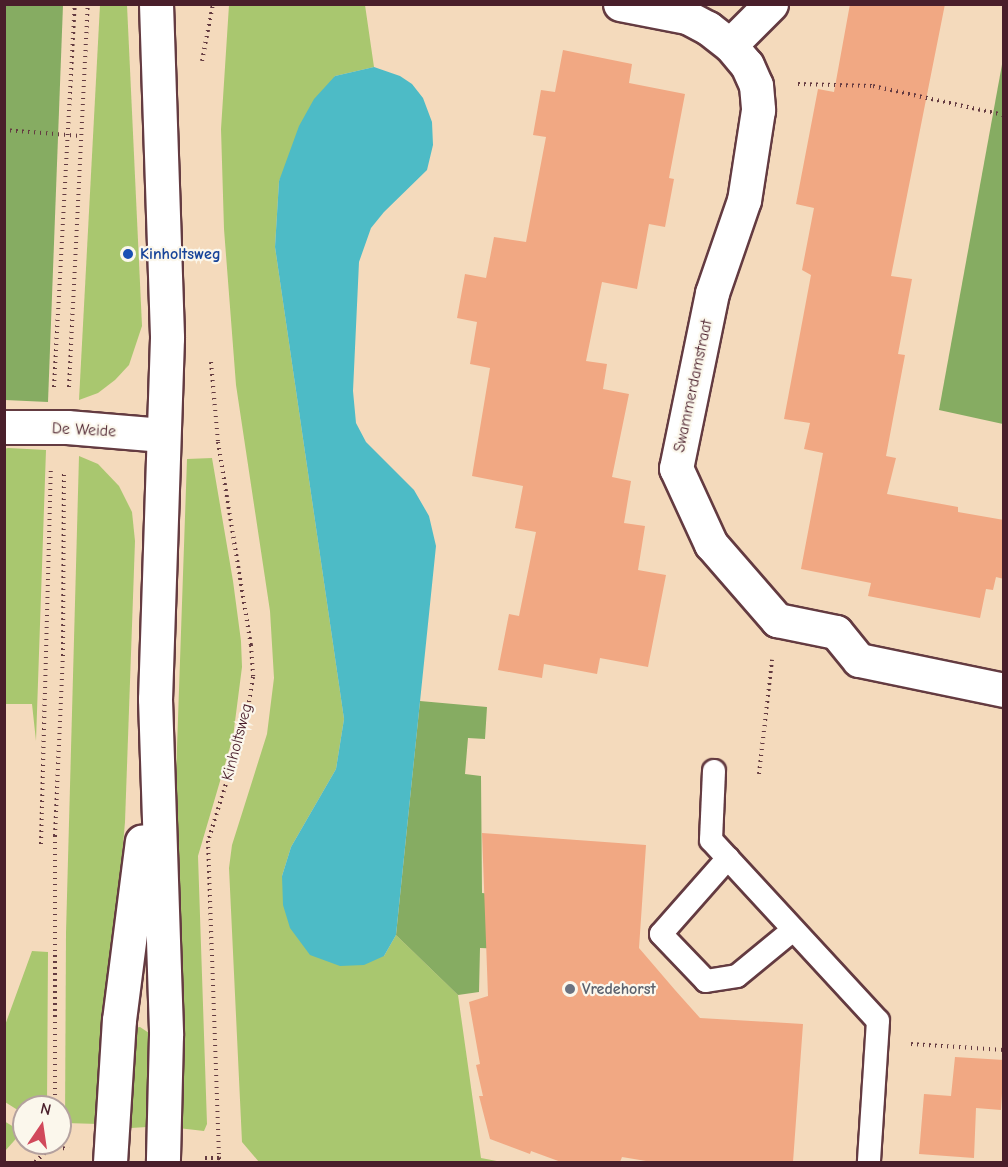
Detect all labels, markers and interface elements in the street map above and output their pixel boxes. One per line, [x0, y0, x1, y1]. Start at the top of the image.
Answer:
place label: Kinholtsweg [140, 244, 221, 264]
marker: Kinholtsweg [121, 247, 135, 261]
street label: Swammerdamstraat [670, 318, 716, 454]
street label: De Weide [51, 419, 117, 441]
street label: Kinholtsweg [218, 701, 256, 783]
place label: Vredehorst [582, 979, 656, 999]
marker: Vredehorst [563, 982, 577, 996]
north arrow [12, 1095, 72, 1155]
text: N [38, 1099, 53, 1119]

